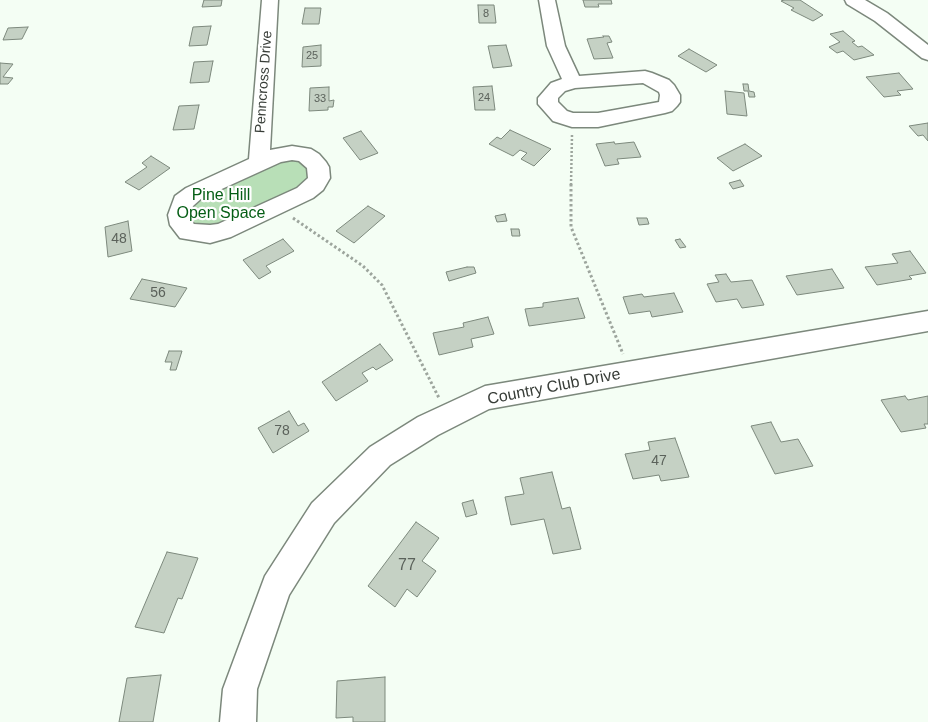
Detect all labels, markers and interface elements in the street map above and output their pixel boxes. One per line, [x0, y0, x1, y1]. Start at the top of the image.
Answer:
house number: 8 [483, 7, 489, 21]
street label: Penncross Drive [252, 30, 276, 134]
house number: 25 [306, 49, 318, 63]
house number: 24 [478, 91, 490, 105]
house number: 33 [314, 92, 326, 106]
park label: Pine Hill Open Space [177, 186, 265, 224]
house number: 48 [111, 231, 127, 247]
house number: 56 [150, 285, 166, 301]
street label: Country Club Drive [486, 365, 622, 409]
house number: 78 [274, 423, 290, 439]
house number: 47 [651, 453, 667, 469]
house number: 77 [398, 556, 416, 576]

